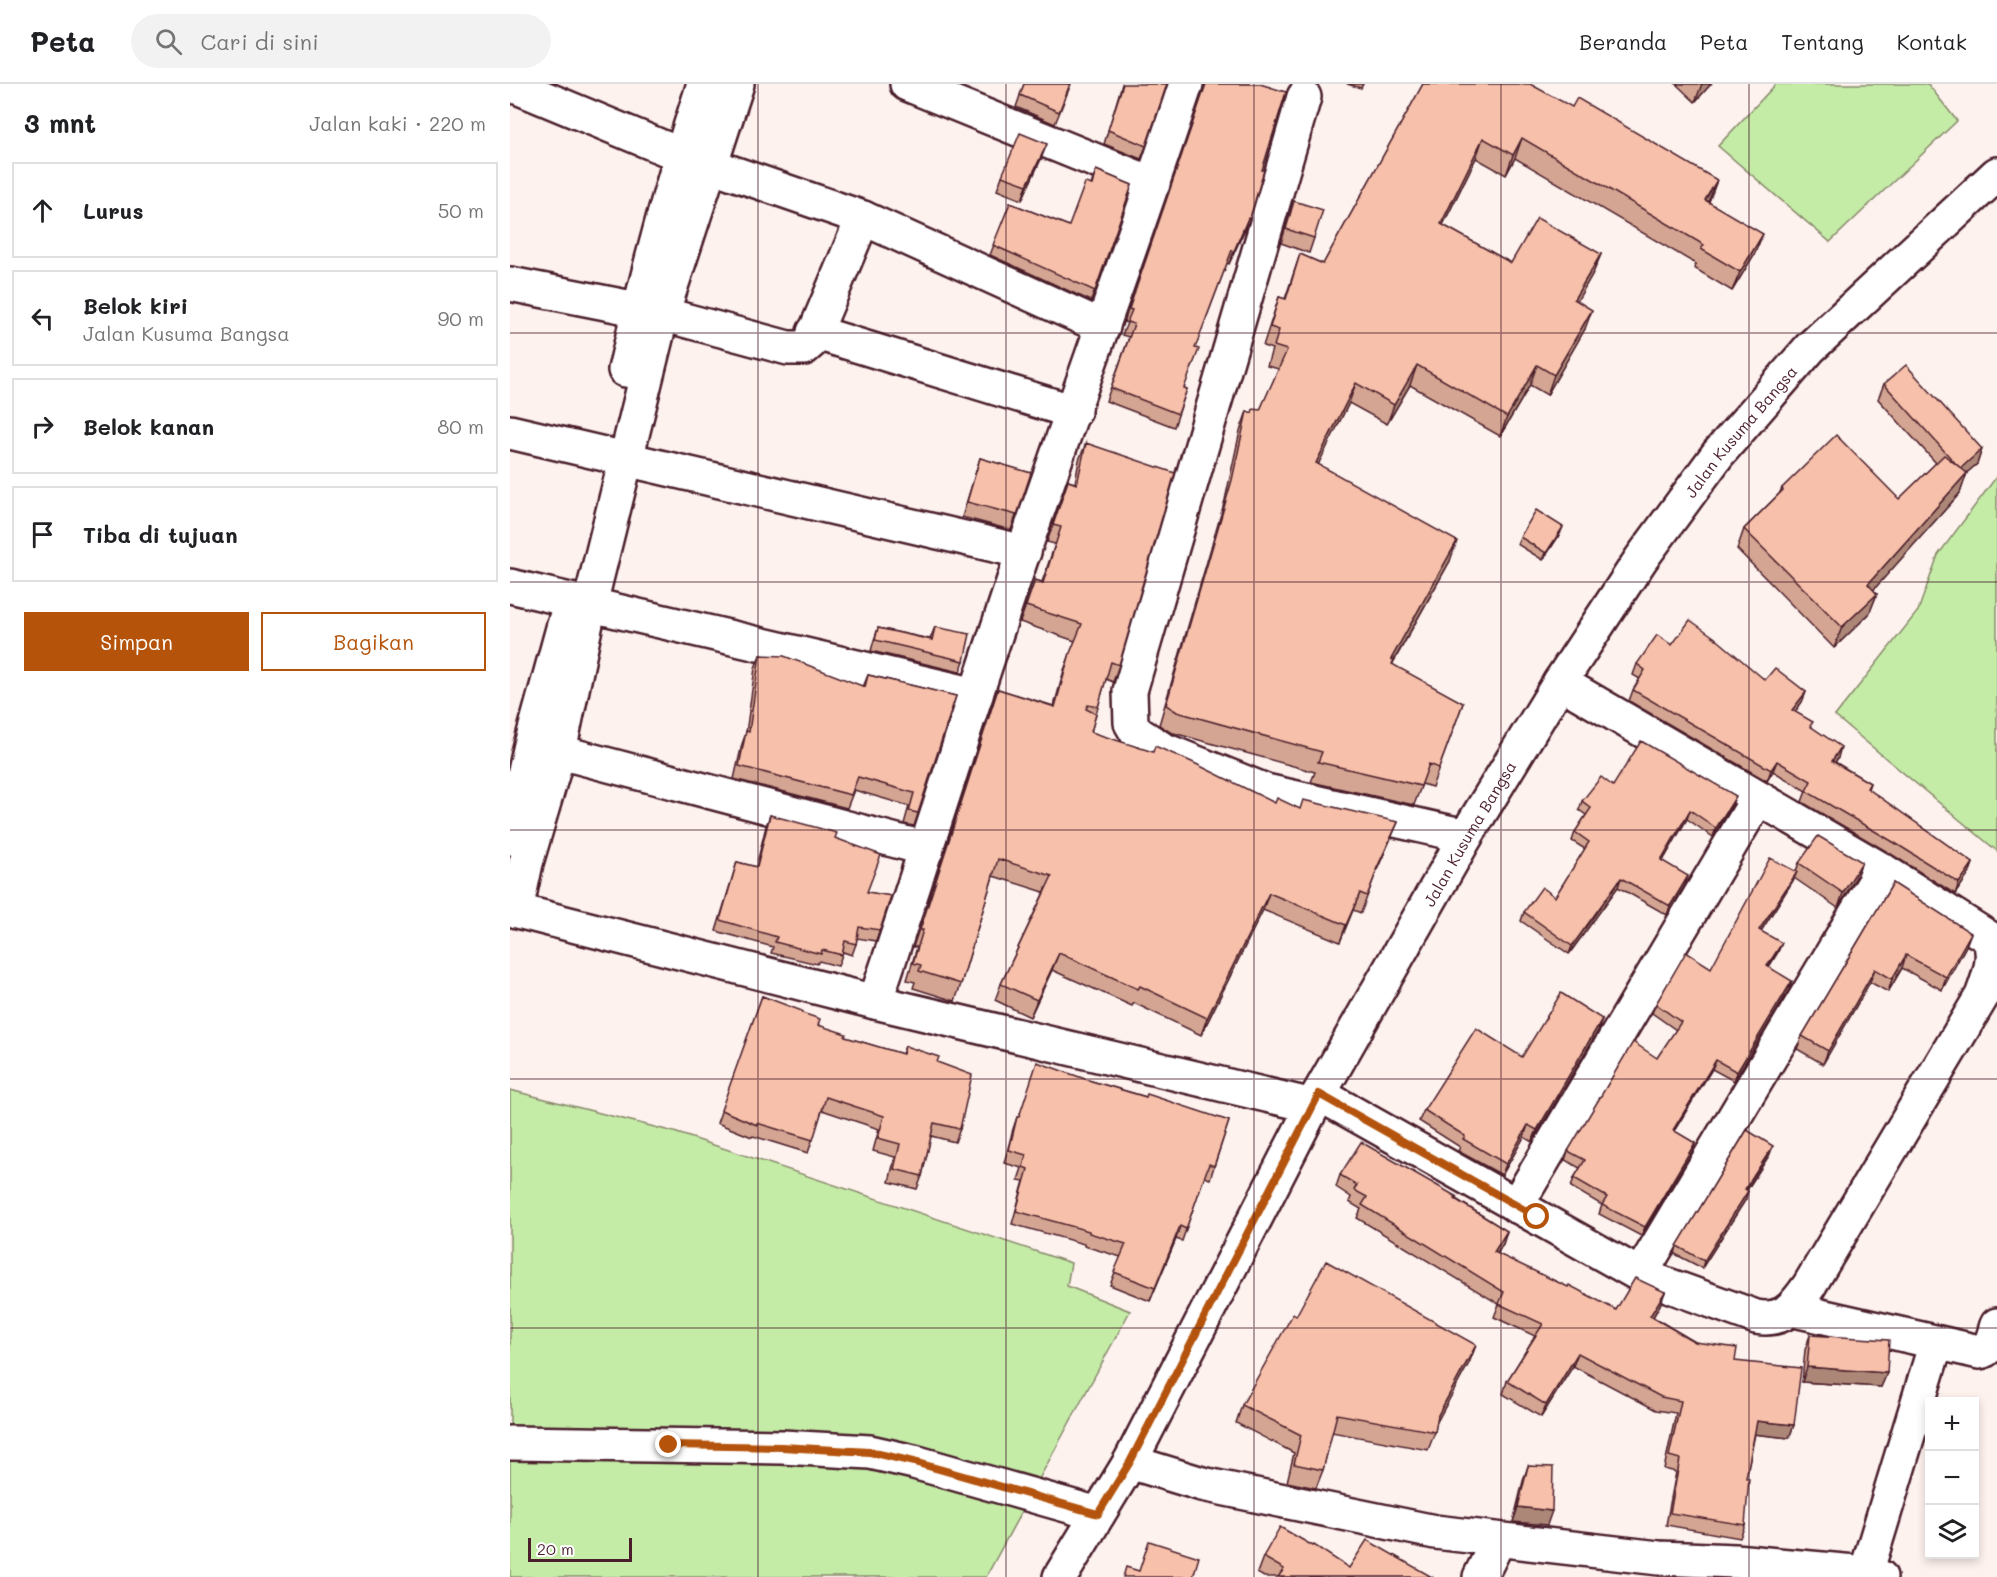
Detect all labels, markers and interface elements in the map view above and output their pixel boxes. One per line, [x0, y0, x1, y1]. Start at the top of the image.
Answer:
search box [131, 14, 551, 68]
text: Peta [30, 23, 95, 59]
icon: search [152, 25, 185, 58]
text: Cari di sini [200, 27, 319, 56]
text: Beranda [1579, 28, 1667, 55]
text: Peta [1700, 28, 1748, 55]
text: Tentang [1781, 28, 1864, 55]
text: Kontak [1897, 28, 1967, 55]
text: 3 mnt [24, 106, 96, 140]
text: Jalan kaki · 220 m [309, 110, 486, 136]
icon: ahead [26, 194, 59, 227]
text: Lurus [83, 196, 144, 225]
text: 50 m [438, 197, 484, 223]
text: Belok kiri [83, 291, 188, 320]
icon: left [26, 302, 59, 335]
text: 90 m [438, 305, 484, 331]
text: Jalan Kusuma Bangsa [83, 320, 290, 346]
street label: Jalan Kusuma Bangsa [1679, 361, 1801, 501]
icon: right [26, 410, 59, 443]
text: Belok kanan [83, 412, 214, 441]
text: 80 m [437, 413, 484, 439]
icon: arrive [26, 518, 59, 551]
text: Tiba di tujuan [83, 520, 238, 549]
button: Simpan [24, 612, 249, 671]
button: Bagikan [261, 612, 486, 671]
street label: Jalan Kusuma Bangsa [1418, 757, 1520, 910]
route start [1523, 1203, 1549, 1229]
map controls [1925, 1397, 1979, 1559]
button: + [1925, 1397, 1979, 1451]
route end [655, 1431, 681, 1457]
button: − [1925, 1451, 1979, 1505]
button: layers [1925, 1505, 1979, 1559]
scale bar [528, 1535, 632, 1562]
text: 20 m [537, 1538, 574, 1559]

